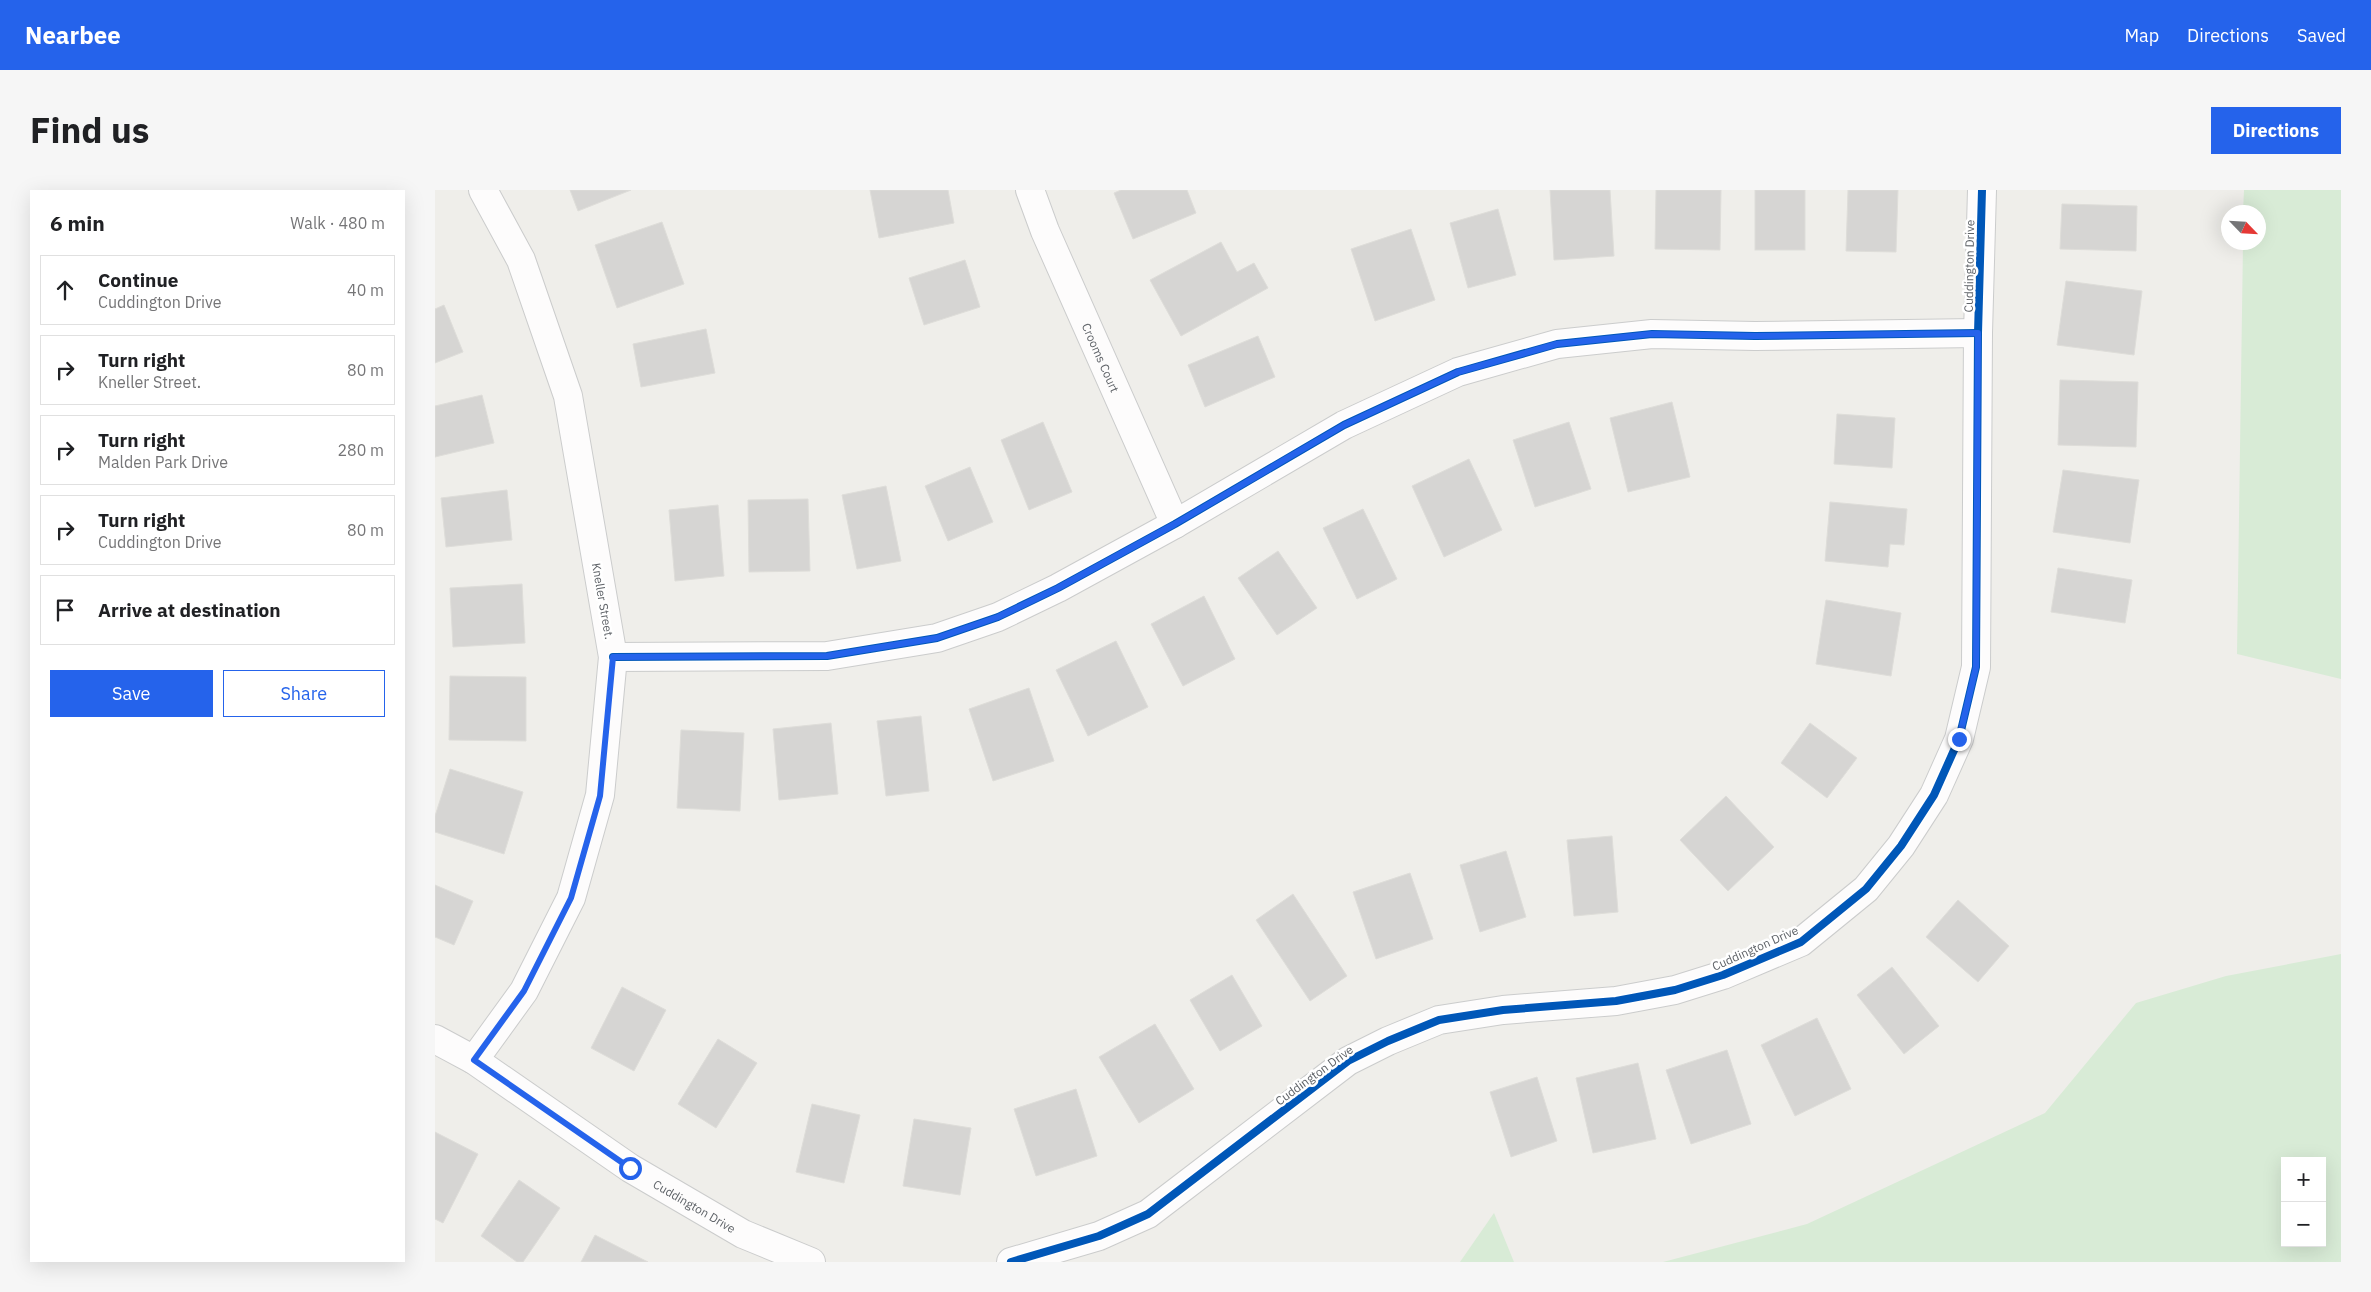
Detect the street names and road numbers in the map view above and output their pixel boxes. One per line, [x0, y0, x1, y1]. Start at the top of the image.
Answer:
street label: Cuddington Drive [1961, 219, 1977, 312]
street label: Crooms Court [1079, 321, 1123, 394]
street label: Kneller Street. [589, 562, 617, 640]
street label: Cuddington Drive [1710, 922, 1801, 974]
street label: Cuddington Drive [1272, 1041, 1356, 1108]
street label: Cuddington Drive [651, 1176, 739, 1236]

